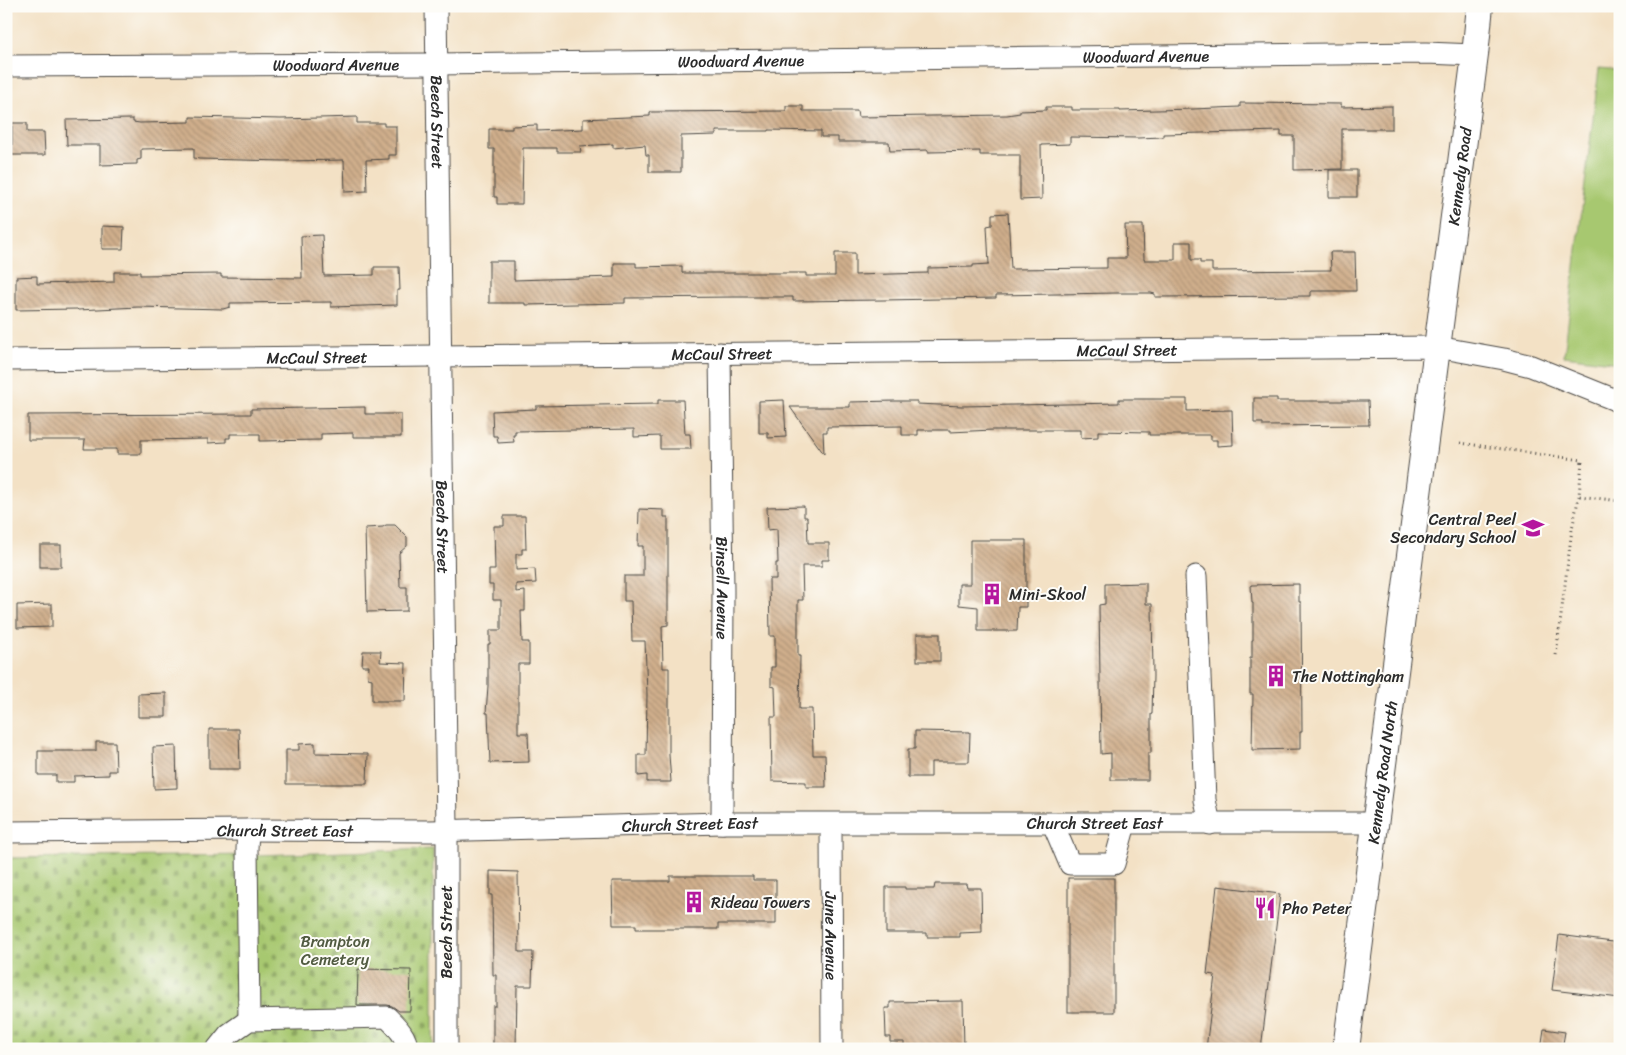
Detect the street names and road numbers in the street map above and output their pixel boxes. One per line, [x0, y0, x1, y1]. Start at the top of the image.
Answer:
street label: Woodward Avenue [1083, 41, 1210, 72]
street label: Woodward Avenue [678, 46, 805, 76]
street label: Woodward Avenue [273, 50, 400, 80]
street label: Beech Street [422, 75, 452, 169]
street label: Kennedy Road [1439, 124, 1481, 227]
street label: McCaul Street [1076, 335, 1178, 365]
street label: McCaul Street [671, 339, 773, 369]
street label: McCaul Street [266, 343, 368, 373]
street label: Beech Street [427, 480, 458, 574]
street label: Binsell Avenue [707, 536, 737, 640]
street label: Kennedy Road North [1359, 699, 1406, 846]
street label: Church Street East [621, 809, 758, 841]
street label: Church Street East [1027, 809, 1163, 838]
street label: Church Street East [217, 816, 354, 846]
street label: Beech Street [432, 885, 461, 979]
street label: June Avenue [816, 891, 846, 980]

